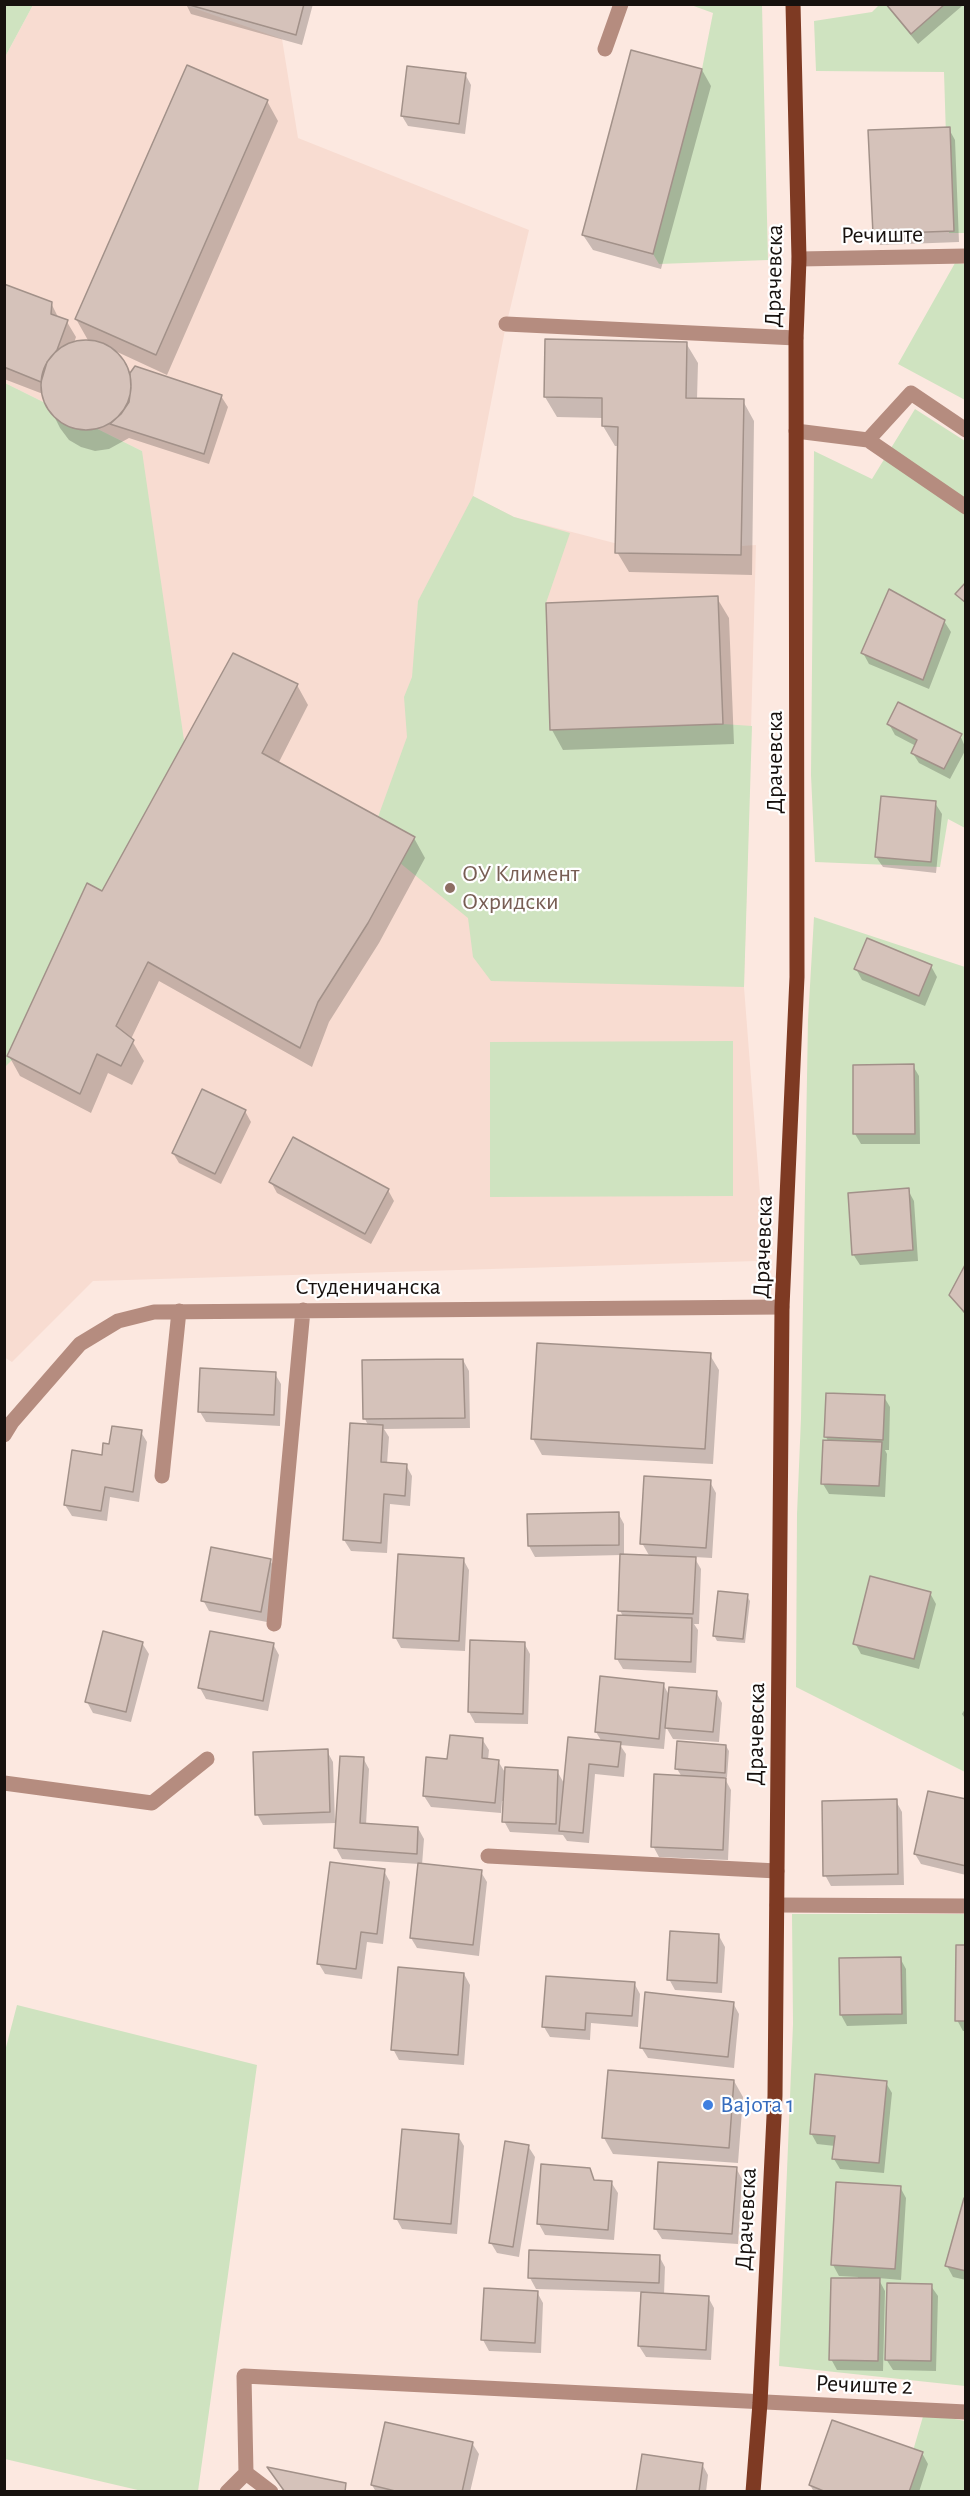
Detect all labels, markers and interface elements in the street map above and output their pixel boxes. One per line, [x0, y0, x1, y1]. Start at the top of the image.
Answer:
street label: Речиште [841, 220, 923, 250]
street label: Драчевска [759, 224, 789, 328]
street label: Драчевска [761, 711, 789, 813]
place label: ОУ Климент Охридски [462, 860, 579, 916]
marker: ОУ Климент Охридски [443, 881, 457, 895]
street label: Драчевска [747, 1195, 779, 1299]
street label: Студеничанска [295, 1273, 441, 1301]
street label: Драчевска [741, 1682, 771, 1786]
place label: Вајота 1 [720, 2091, 794, 2119]
marker: Вајота 1 [701, 2098, 715, 2112]
street label: Драчевска [729, 2167, 763, 2271]
street label: Речиште 2 [815, 2369, 913, 2401]

